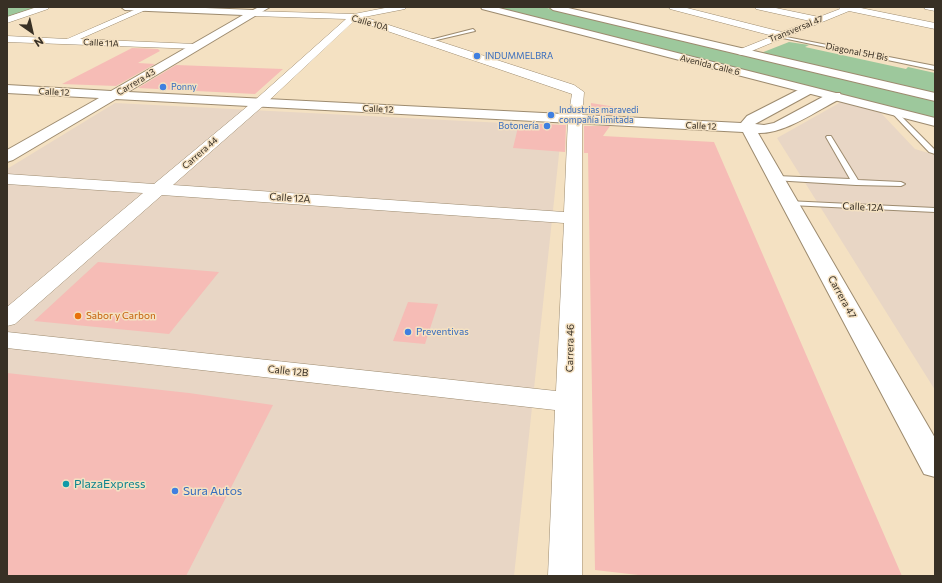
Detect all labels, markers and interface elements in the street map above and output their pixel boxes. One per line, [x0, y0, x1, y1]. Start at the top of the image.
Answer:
north arrow [12, 12, 52, 52]
street label: Calle 10A [350, 13, 390, 33]
street label: Transversal 47 [767, 13, 825, 45]
text: N [32, 35, 46, 50]
street label: Calle 11A [83, 37, 119, 49]
street label: Diagonal 5H Bis [825, 41, 889, 63]
marker: INDUMMELBRA [472, 51, 482, 61]
place label: INDUMMELBRA [485, 51, 553, 61]
street label: Avenida Calle 6 [679, 52, 741, 78]
street label: Carrera 43 [115, 66, 157, 98]
marker: Ponny [158, 82, 168, 92]
place label: Ponny [171, 82, 197, 92]
street label: Calle 12 [38, 86, 70, 98]
street label: Calle 12 [362, 103, 394, 115]
place label: Industrias maravedi compañía limitada [559, 105, 638, 126]
marker: Industrias maravedi compañía limitada [546, 110, 556, 120]
street label: Calle 12 [685, 120, 717, 132]
place label: Botonería [498, 121, 539, 131]
marker: Botonería [542, 121, 552, 131]
street label: Carrera 44 [180, 135, 220, 171]
street label: Calle 12A [269, 191, 311, 205]
street label: Calle 12A [842, 200, 884, 214]
street label: Carrera 47 [825, 273, 859, 321]
place label: Sabor y Carbon [86, 310, 156, 322]
marker: Sabor y Carbon [73, 311, 83, 321]
street label: Carrera 46 [564, 324, 576, 372]
place label: Preventivas [416, 326, 469, 338]
marker: Preventivas [403, 327, 413, 337]
street label: Calle 12B [267, 363, 309, 379]
place label: PlazaExpress [74, 477, 146, 491]
marker: PlazaExpress [61, 479, 71, 489]
place label: Sura Autos [183, 484, 242, 498]
marker: Sura Autos [170, 486, 180, 496]

